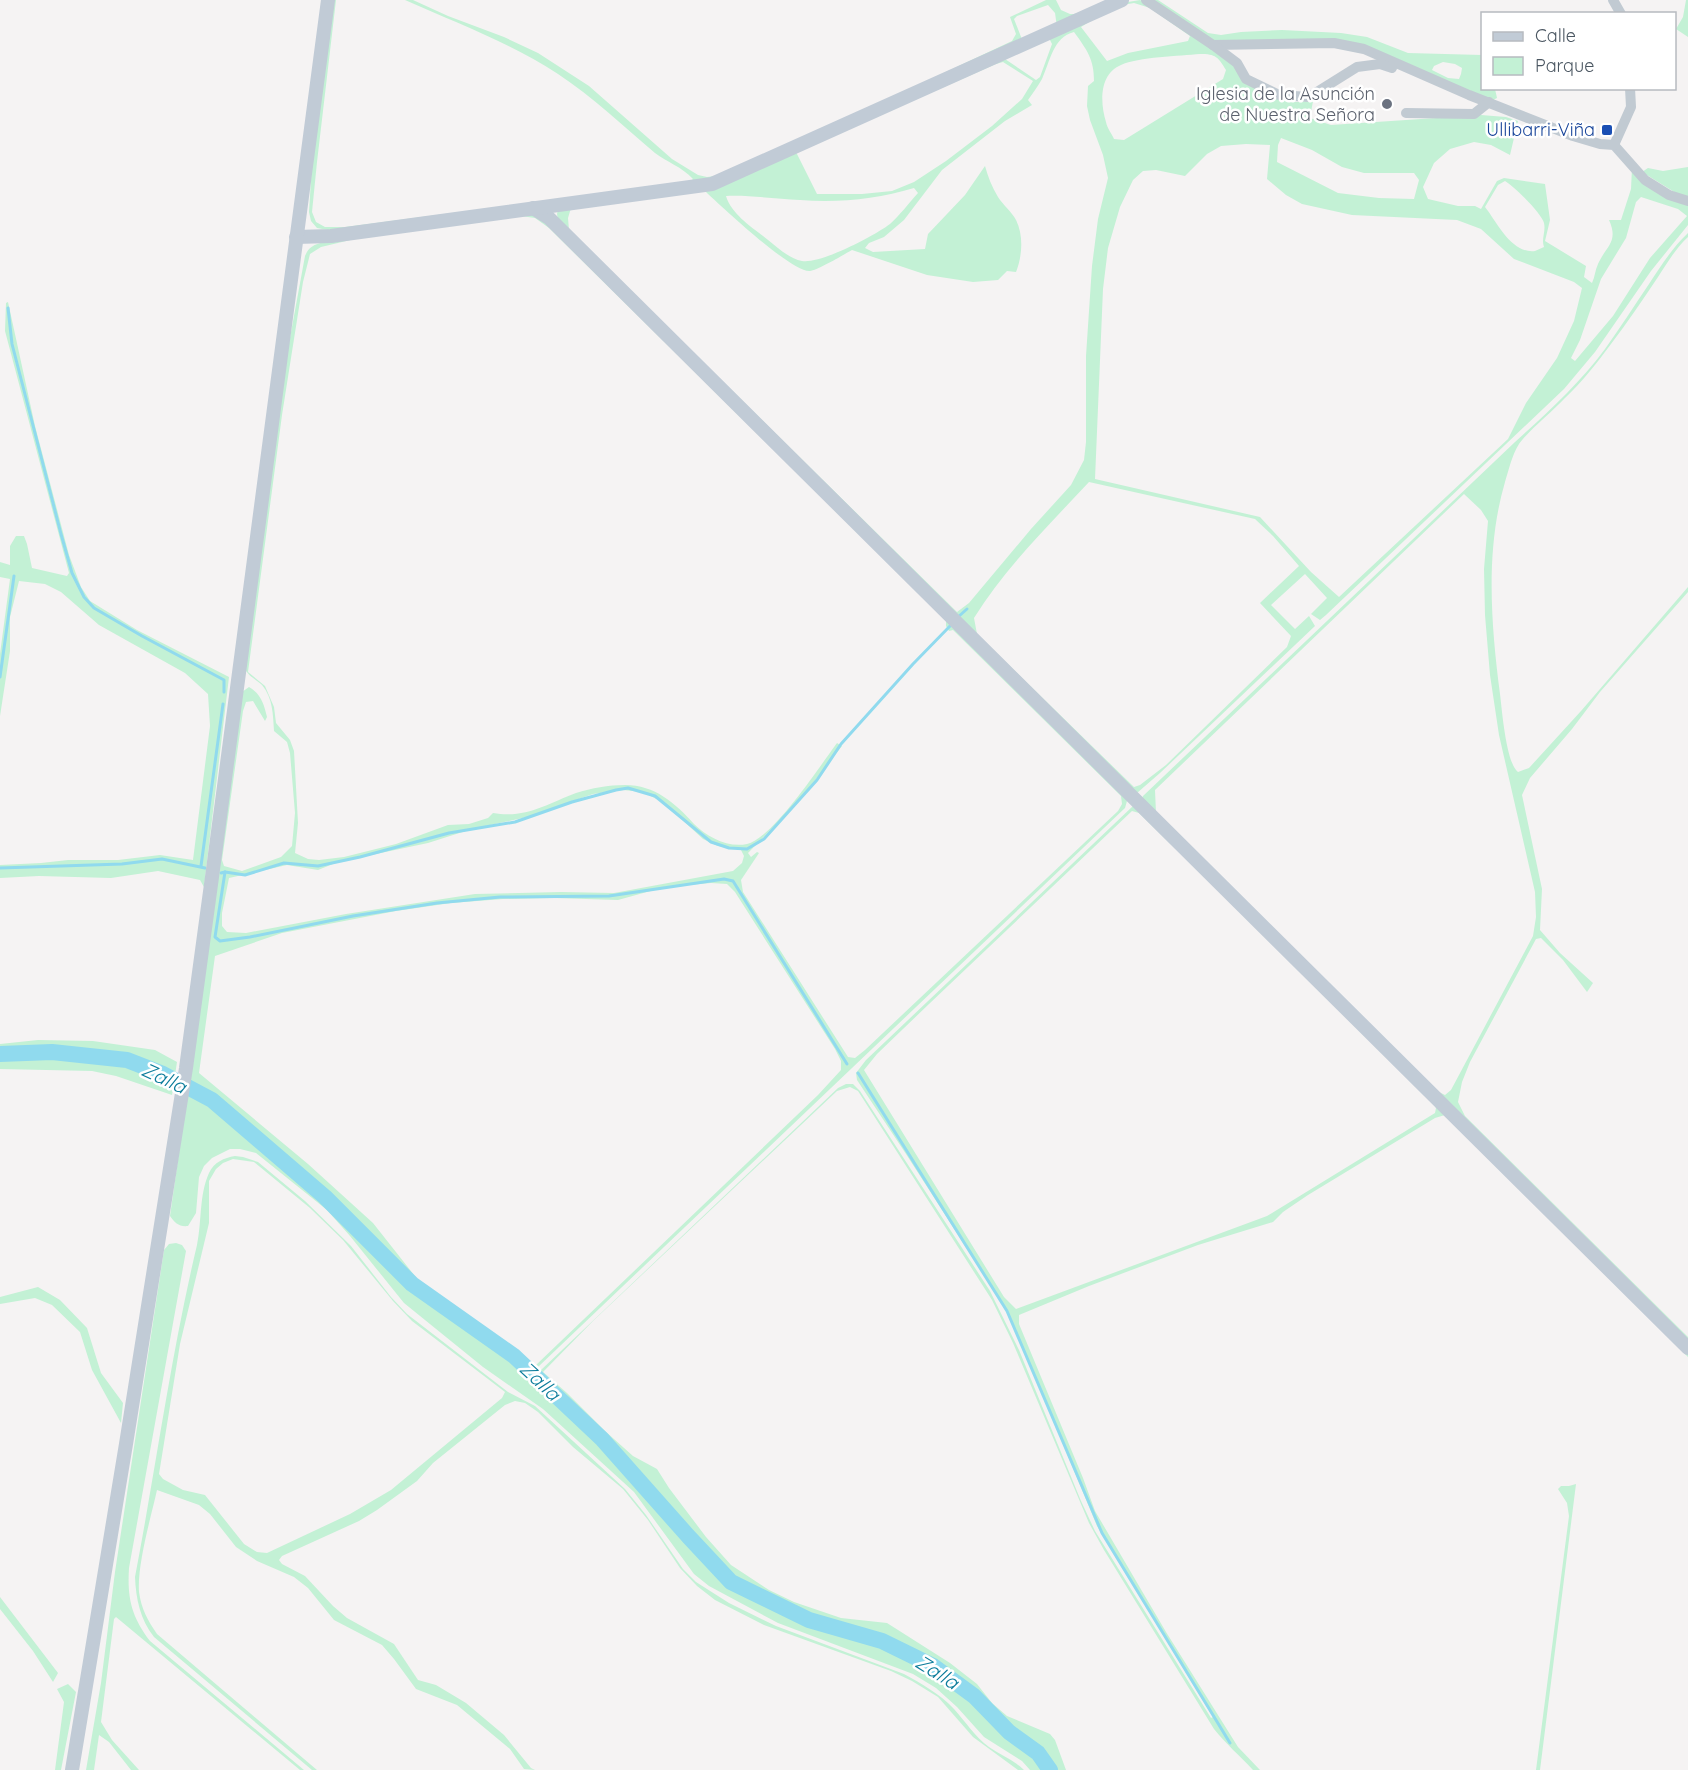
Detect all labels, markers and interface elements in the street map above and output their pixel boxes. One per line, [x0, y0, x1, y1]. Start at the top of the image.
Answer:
legend [1481, 12, 1676, 90]
text: Calle [1535, 24, 1576, 47]
text: Parque [1535, 54, 1594, 77]
place label: Iglesia de la Asunción de Nuestra Señora [1196, 82, 1375, 126]
marker: Iglesia de la Asunción de Nuestra Señora [1380, 97, 1394, 111]
place label: Ullibarri-Viña [1486, 118, 1595, 141]
marker: Ullibarri-Viña [1600, 123, 1614, 137]
water label: Zalla [138, 1056, 192, 1099]
water label: Zalla [515, 1356, 567, 1407]
water label: Zalla [911, 1649, 965, 1695]

